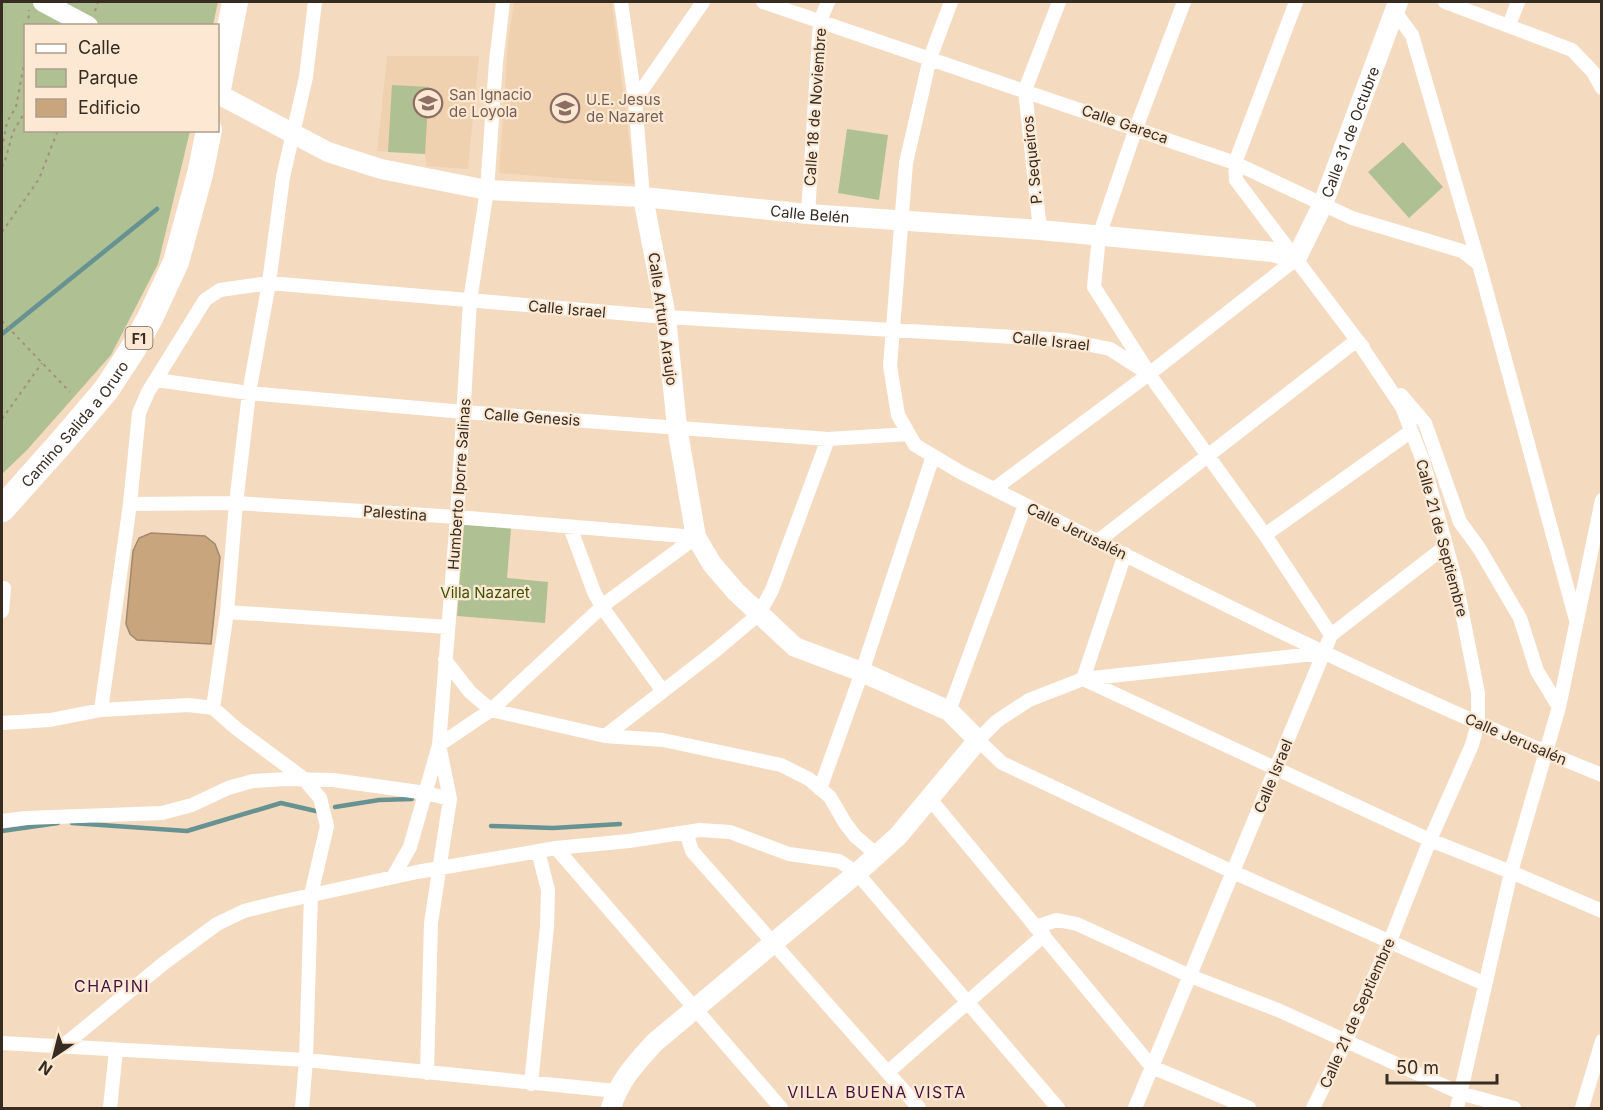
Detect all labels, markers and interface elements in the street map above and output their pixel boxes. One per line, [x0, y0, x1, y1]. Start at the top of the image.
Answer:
legend [24, 24, 219, 132]
street label: Calle 18 de Noviembre [800, 27, 830, 187]
text: Calle [78, 37, 120, 58]
street label: Calle 31 de Octubre [1317, 64, 1383, 200]
text: Parque [78, 67, 138, 88]
place label: San Ignacio de Loyola [449, 85, 532, 121]
school or university icon: San Ignacio de Loyola [412, 87, 444, 119]
place label: U.E. Jesus de Nazaret [586, 90, 664, 126]
school or university icon: U.E. Jesus de Nazaret [549, 92, 581, 124]
text: Edificio [78, 97, 141, 118]
street label: Calle Gareca [1079, 100, 1171, 148]
street label: P. Sequeiros [1018, 115, 1046, 205]
street label: Calle Belén [769, 201, 850, 226]
street label: Calle Arturo Araujo [644, 251, 682, 387]
street label: Calle Israel [527, 296, 607, 322]
road number: F1 [126, 327, 152, 349]
street label: Calle Israel [1011, 327, 1091, 355]
street label: Camino Salida a Oruro [17, 357, 132, 491]
street label: Humberto Iporre Salinas [444, 398, 474, 570]
street label: Calle Genesis [483, 404, 581, 430]
street label: Calle 21 de Septiembre [1412, 457, 1472, 619]
street label: Calle Jerusalén [1024, 499, 1130, 563]
street label: Palestina [362, 501, 428, 525]
park label: Villa Nazaret [440, 583, 530, 602]
street label: Calle Jerusalén [1462, 709, 1570, 769]
street label: Calle Israel [1250, 736, 1296, 816]
street label: Calle 21 de Septiembre [1315, 935, 1399, 1091]
district label: CHAPINI [74, 976, 150, 996]
north arrow [24, 1026, 84, 1086]
scale bar [1387, 1047, 1496, 1085]
text: N [35, 1057, 56, 1080]
text: 50 m [1396, 1057, 1439, 1078]
district label: VILLA BUENA VISTA [787, 1082, 967, 1102]

